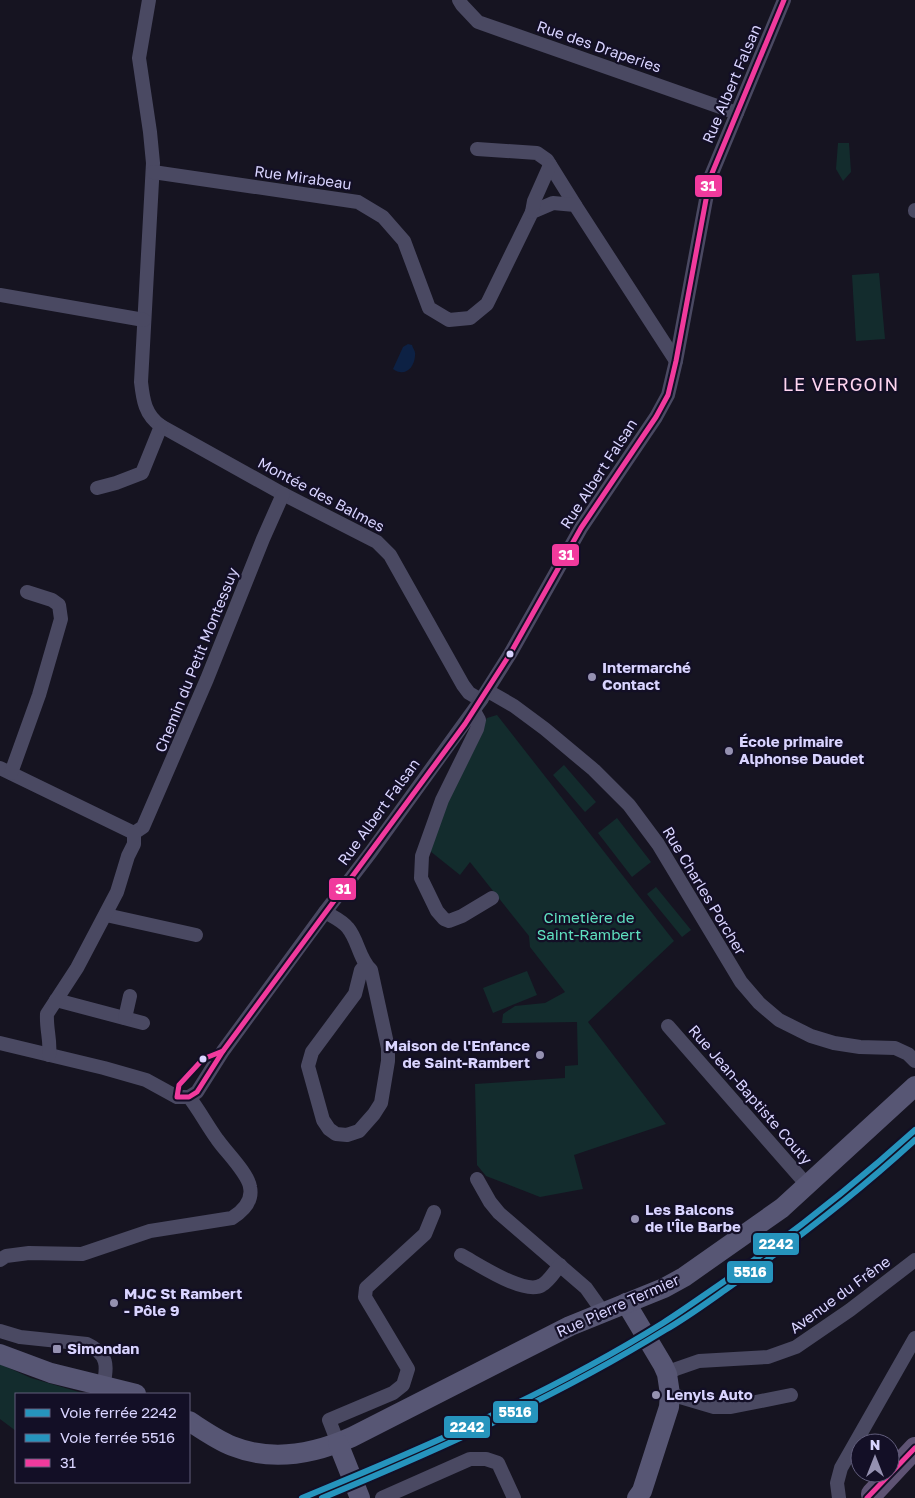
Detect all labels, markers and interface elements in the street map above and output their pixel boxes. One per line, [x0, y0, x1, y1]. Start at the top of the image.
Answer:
street label: Rue des Draperies [535, 16, 664, 76]
street label: Rue Albert Falsan [698, 21, 764, 146]
street label: Rue Mirabeau [253, 161, 353, 193]
line badge: 31 [694, 174, 723, 198]
text: 31 [700, 177, 716, 194]
district label: LE VERGOIN [783, 373, 899, 395]
street label: Rue Albert Falsan [556, 415, 640, 532]
street label: Montée des Balmes [255, 453, 388, 535]
line badge: 31 [551, 543, 580, 567]
text: 31 [558, 546, 574, 563]
street label: Chemin du Petit Montessuy [151, 564, 242, 755]
unlabelled marker [505, 649, 515, 659]
place label: Intermarché Contact [602, 658, 691, 693]
marker: Intermarché Contact [586, 671, 598, 683]
place label: École primaire Alphonse Daudet [739, 732, 864, 767]
marker: École primaire Alphonse Daudet [723, 745, 735, 757]
street label: Rue Albert Falsan [333, 755, 423, 868]
street label: Rue Charles Porcher [659, 823, 750, 958]
line badge: 31 [328, 877, 357, 901]
text: 31 [335, 880, 351, 897]
park label: Cimetière de Saint-Rambert [537, 908, 641, 943]
street label: Rue Jean-Baptiste Couty [685, 1021, 817, 1168]
place label: Maison de l'Enfance de Saint-Rambert [385, 1036, 530, 1071]
marker: Maison de l'Enfance de Saint-Rambert [534, 1049, 546, 1061]
unlabelled marker [198, 1054, 208, 1064]
place label: Les Balcons de l'Île Barbe [645, 1200, 741, 1235]
marker: Les Balcons de l'Île Barbe [629, 1213, 641, 1225]
line badge: 2242 [752, 1232, 800, 1256]
text: 2242 [759, 1235, 794, 1252]
street label: Avenue du Frêne [786, 1251, 893, 1337]
line badge: 5516 [726, 1260, 774, 1284]
text: 5516 [733, 1263, 767, 1280]
street label: Rue Pierre Termier [553, 1270, 682, 1340]
place label: MJC St Rambert - Pôle 9 [124, 1284, 242, 1319]
marker: MJC St Rambert - Pôle 9 [108, 1297, 120, 1309]
place label: Simondan [67, 1339, 139, 1357]
marker: Simondan [51, 1343, 63, 1355]
place label: Lenyls Auto [666, 1385, 753, 1403]
marker: Lenyls Auto [650, 1389, 662, 1401]
legend [15, 1393, 190, 1483]
line badge: 5516 [492, 1400, 539, 1424]
text: Voie ferrée 2242 [60, 1403, 177, 1421]
text: 5516 [498, 1403, 532, 1420]
line badge: 2242 [443, 1415, 491, 1439]
text: 2242 [450, 1418, 485, 1435]
text: Voie ferrée 5516 [60, 1428, 175, 1446]
north arrow [850, 1433, 900, 1483]
text: N [870, 1436, 880, 1453]
text: 31 [60, 1453, 76, 1471]

